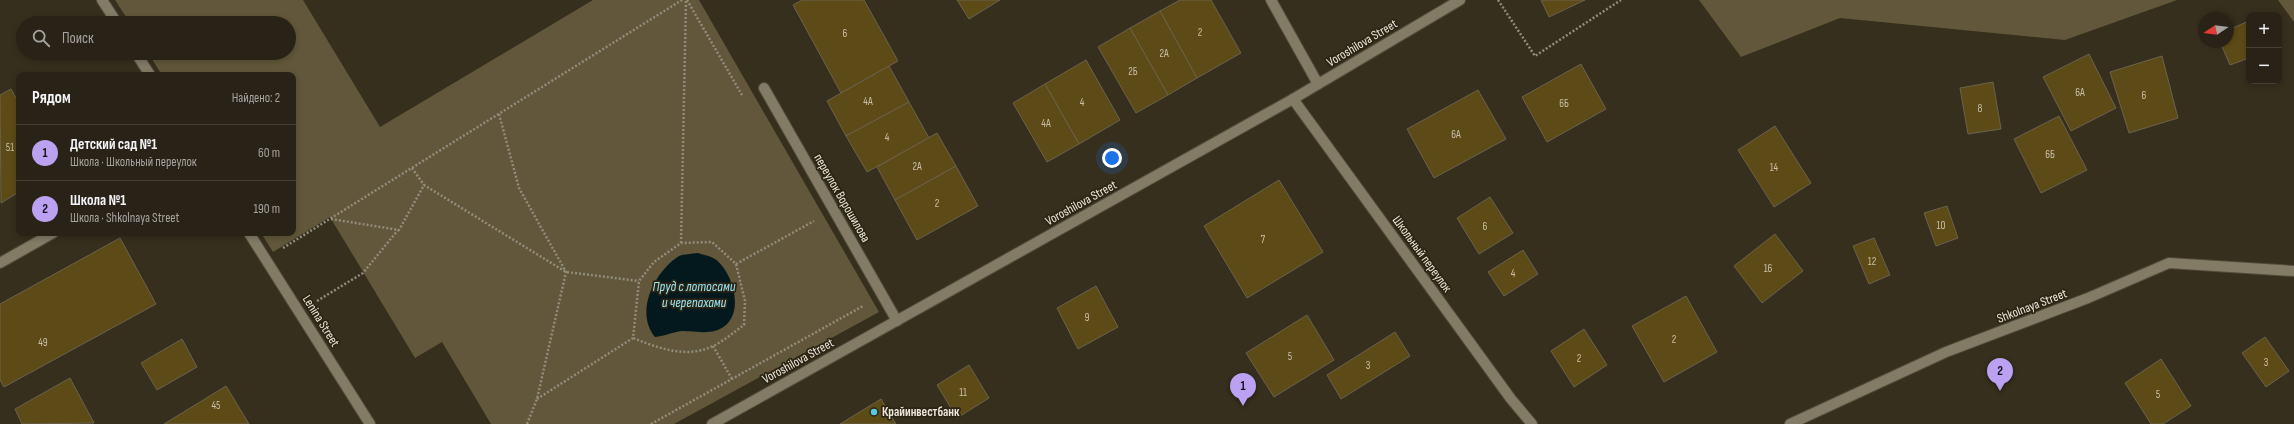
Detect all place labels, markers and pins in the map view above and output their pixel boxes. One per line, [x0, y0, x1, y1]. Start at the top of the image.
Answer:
pin: 2 [1987, 358, 2013, 391]
pin: 1 [1230, 373, 1256, 406]
place label: Крайинвестбанк [882, 404, 960, 420]
marker: Крайинвестбанк [869, 407, 879, 417]

